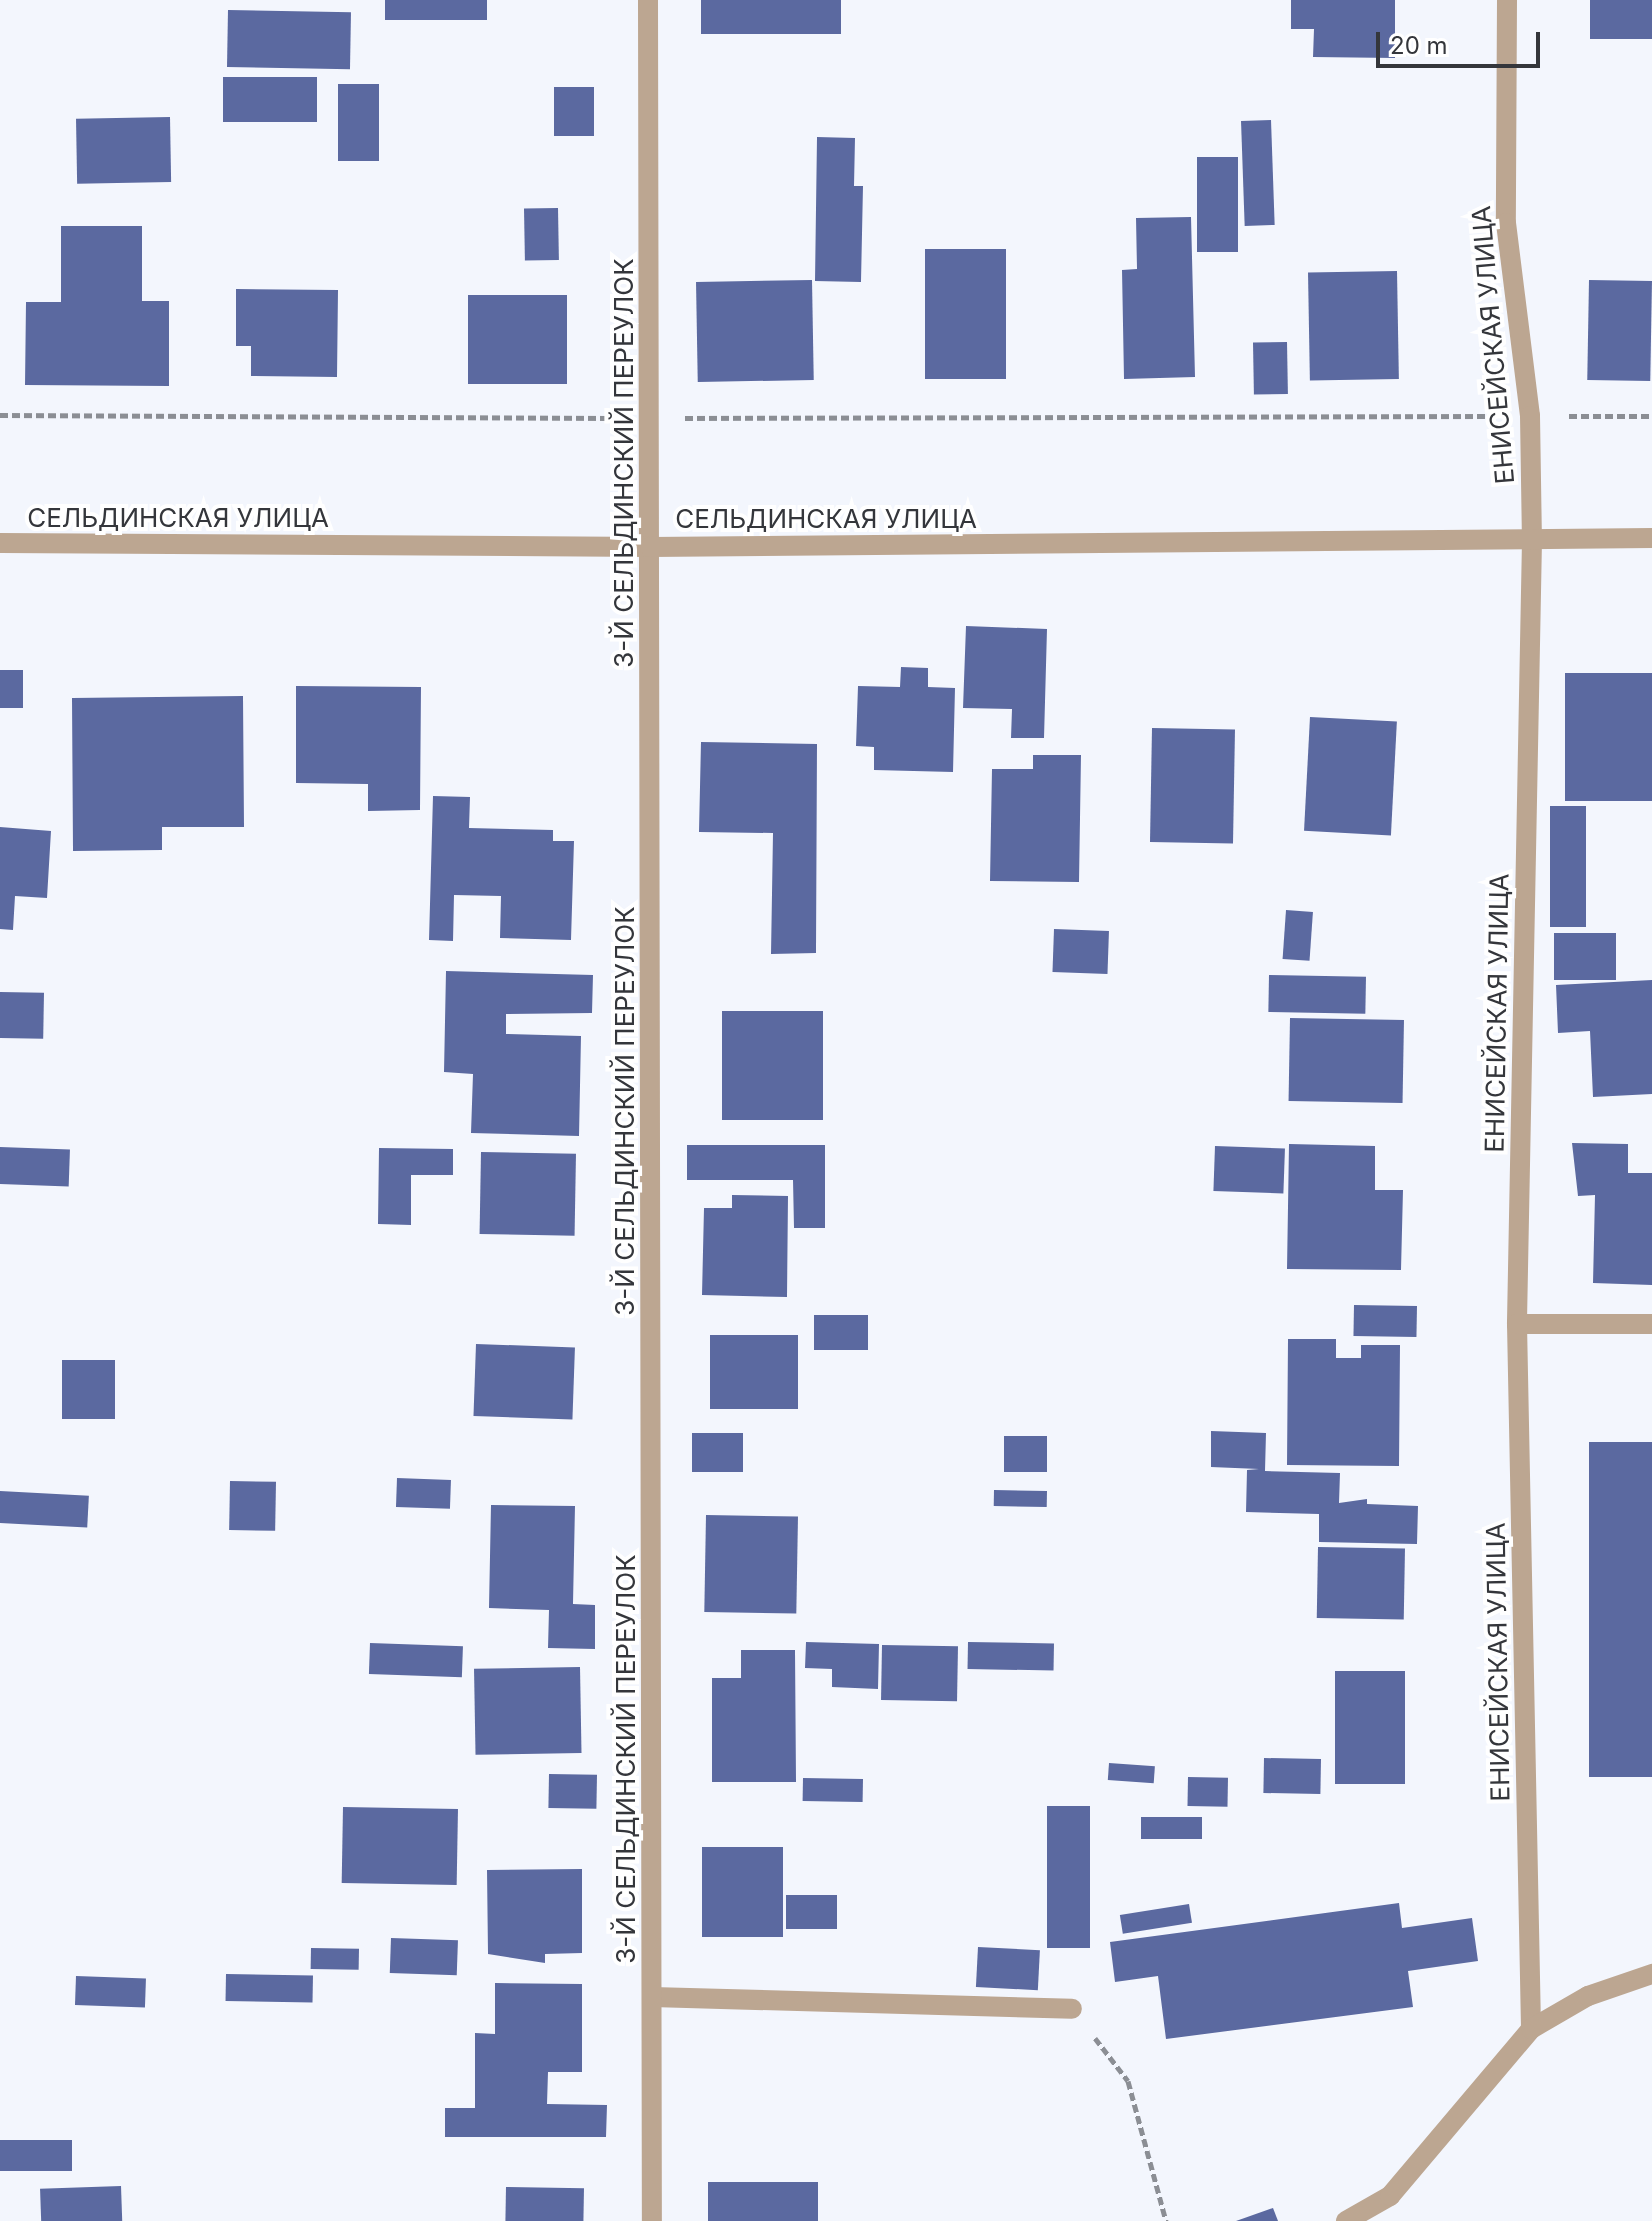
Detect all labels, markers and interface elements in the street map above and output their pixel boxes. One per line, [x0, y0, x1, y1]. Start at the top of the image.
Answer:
scale bar [1380, 16, 1544, 66]
text: 20 m [1390, 31, 1448, 60]
street label: ЕНИСЕЙСКАЯ УЛИЦА [1465, 205, 1521, 485]
street label: 3-Й СЕЛЬДИНСКИЙ ПЕРЕУЛОК [608, 258, 640, 668]
street label: СЕЛЬДИНСКАЯ УЛИЦА [27, 502, 329, 534]
street label: СЕЛЬДИНСКАЯ УЛИЦА [675, 503, 977, 535]
street label: ЕНИСЕЙСКАЯ УЛИЦА [1479, 873, 1515, 1153]
street label: 3-Й СЕЛЬДИНСКИЙ ПЕРЕУЛОК [609, 906, 641, 1316]
street label: ЕНИСЕЙСКАЯ УЛИЦА [1480, 1522, 1516, 1802]
street label: 3-Й СЕЛЬДИНСКИЙ ПЕРЕУЛОК [610, 1554, 642, 1964]

